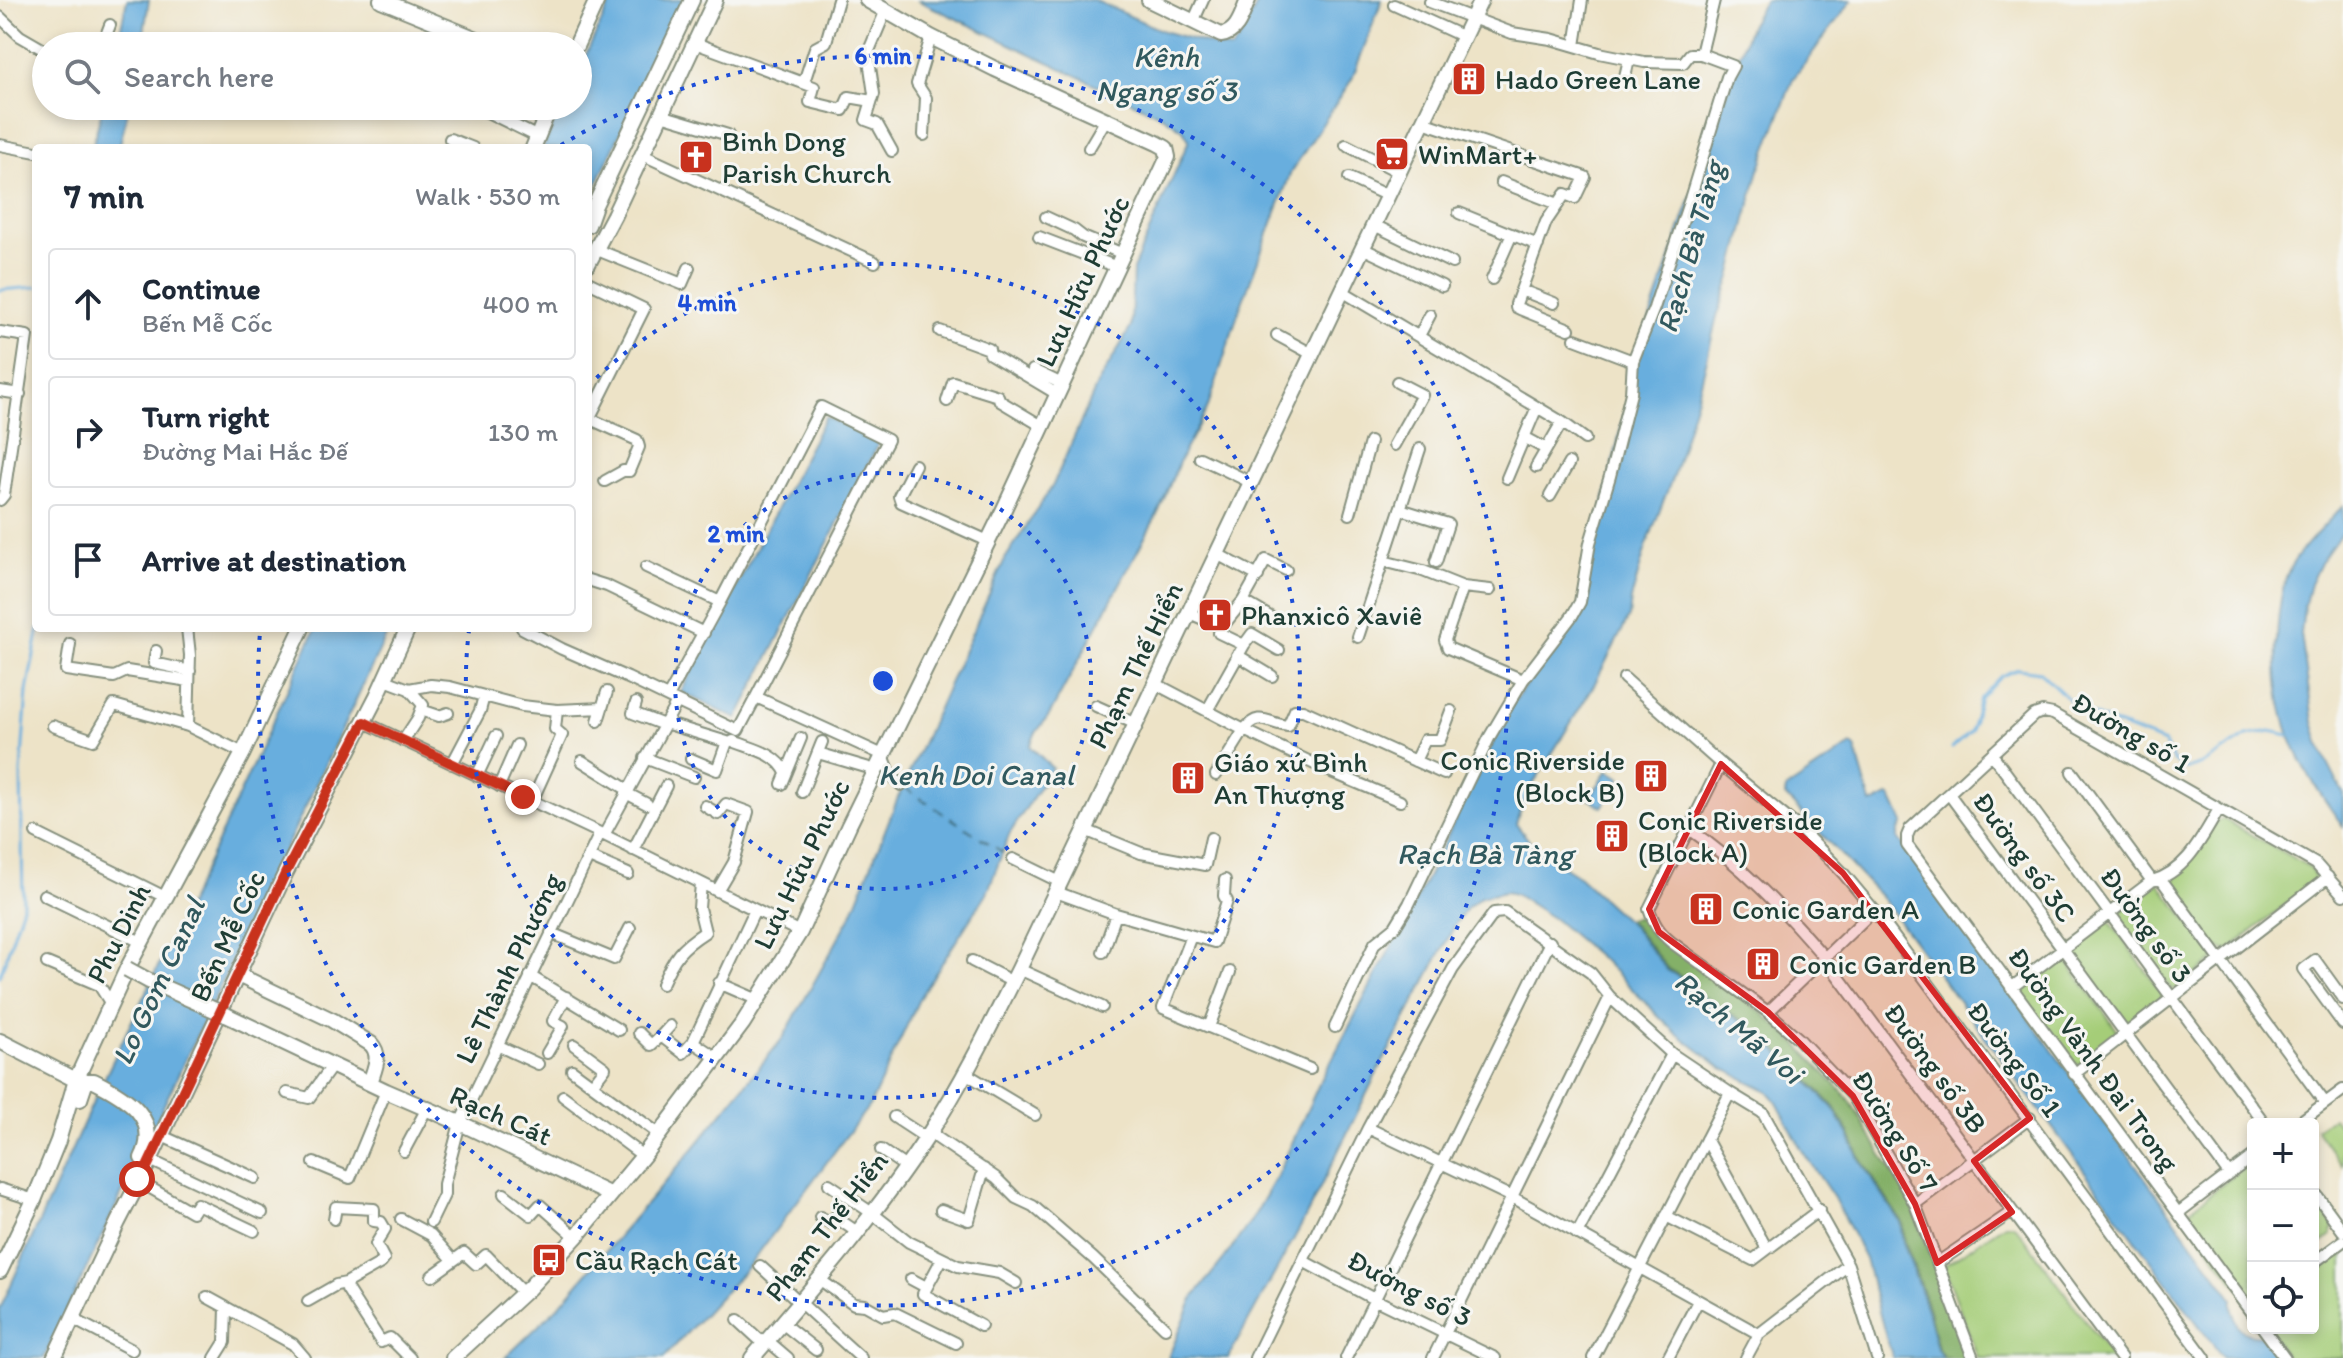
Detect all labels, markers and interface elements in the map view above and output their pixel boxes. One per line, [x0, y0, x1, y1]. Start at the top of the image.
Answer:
search box [32, 32, 592, 120]
water label: Kênh Ngang số 3 [1095, 38, 1238, 109]
text: 6 min [854, 41, 912, 70]
icon: search [60, 54, 104, 98]
text: Search here [124, 58, 274, 95]
building icon: Hado Green Lane [1450, 60, 1488, 98]
place label: Hado Green Lane [1495, 62, 1701, 96]
place label: Binh Dong Parish Church [722, 124, 891, 190]
supermarket icon: WinMart+ [1373, 135, 1411, 173]
place label: WinMart+ [1418, 137, 1537, 171]
church icon: Binh Dong Parish Church [677, 138, 715, 176]
water label: Rạch Bà Tàng [1648, 154, 1733, 337]
text: 7 min [64, 176, 144, 217]
text: Walk · 530 m [415, 180, 560, 212]
street label: Lưu Hữu Phước [1027, 190, 1137, 372]
text: Continue [142, 270, 261, 307]
icon: ahead [66, 282, 110, 326]
text: 400 m [483, 288, 558, 320]
text: 4 min [678, 288, 737, 317]
text: Bến Mễ Cốc [142, 307, 273, 339]
text: Turn right [142, 398, 270, 435]
icon: right [66, 410, 110, 454]
text: 130 m [488, 416, 558, 448]
text: Đường Mai Hắc Đế [142, 435, 348, 467]
text: 2 min [707, 519, 765, 548]
icon: arrive [66, 538, 110, 582]
text: Arrive at destination [142, 542, 406, 579]
street label: Phạm Thế Hiển [1080, 576, 1190, 754]
church icon: Phanxicô Xaviê [1196, 596, 1234, 634]
place label: Phanxicô Xaviê [1241, 598, 1422, 632]
centre of rings [869, 667, 897, 695]
street label: Đường số 1 [2066, 684, 2198, 780]
place label: Conic Riverside (Block B) [1440, 743, 1625, 809]
place label: Giáo xứ Bình An Thượng [1214, 745, 1368, 811]
water label: Kenh Doi Canal [878, 756, 1077, 793]
building icon: Conic Riverside (Block B) [1632, 757, 1670, 795]
building icon: Giáo xứ Bình An Thượng [1169, 759, 1207, 797]
street label: Lưu Hữu Phước [745, 773, 857, 955]
route end [505, 779, 541, 815]
street label: Đường số 3C [1966, 785, 2084, 929]
place label: Conic Riverside (Block A) [1638, 803, 1823, 869]
building icon: Conic Riverside (Block A) [1593, 817, 1631, 855]
water label: Rạch Bà Tàng [1397, 835, 1577, 872]
street label: Đường số 3 [2094, 860, 2200, 990]
street label: Bến Mễ Cốc [182, 865, 272, 1007]
street label: Lê Thành Phương [447, 867, 569, 1069]
street label: Phu Dinh [78, 877, 158, 989]
water label: Lo Gom Canal [103, 889, 214, 1070]
building icon: Conic Garden A [1687, 890, 1725, 928]
place label: Conic Garden A [1732, 892, 1919, 926]
street label: Đường Vành Đai Trong [2001, 940, 2187, 1178]
building icon: Conic Garden B [1744, 945, 1782, 983]
place label: Conic Garden B [1789, 947, 1976, 981]
water label: Rạch Mã Voi [1667, 963, 1813, 1094]
street label: Đường Số 1 [1961, 995, 2069, 1123]
street label: Đường số 3B [1877, 996, 1995, 1140]
street label: Đường Số 7 [1845, 1064, 1947, 1198]
street label: Rạch Cát [445, 1077, 557, 1153]
map controls [2247, 1118, 2319, 1334]
button: + [2247, 1118, 2319, 1190]
street label: Phạm Thế Hiển [757, 1144, 895, 1308]
route start [119, 1161, 155, 1197]
button: − [2247, 1190, 2319, 1262]
bus stop icon: Cầu Rạch Cát [530, 1241, 568, 1279]
street label: Đường số 3 [1342, 1242, 1478, 1334]
place label: Cầu Rạch Cát [575, 1243, 738, 1277]
button: locate [2247, 1262, 2319, 1334]

